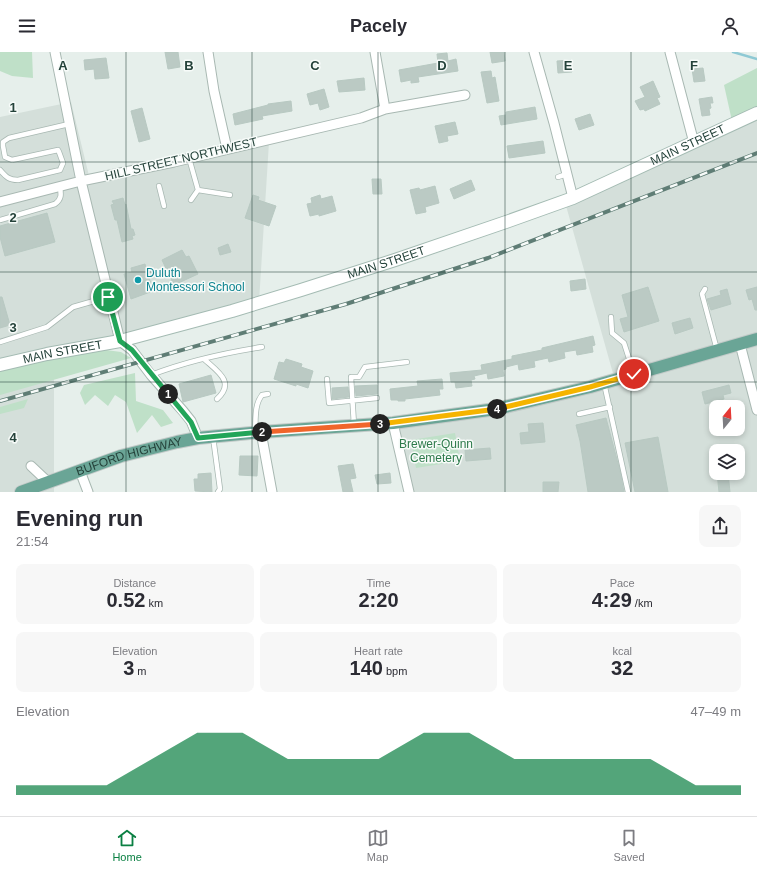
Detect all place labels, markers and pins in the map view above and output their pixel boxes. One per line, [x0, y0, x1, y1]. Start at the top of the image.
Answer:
place label: Duluth Montessori School [146, 266, 245, 294]
marker: Duluth Montessori School [133, 275, 143, 285]
pin [91, 280, 125, 314]
pin [617, 357, 651, 391]
pin: 1 [158, 384, 178, 404]
pin: 4 [487, 399, 507, 419]
pin: 3 [370, 414, 390, 434]
pin: 2 [252, 422, 272, 442]

